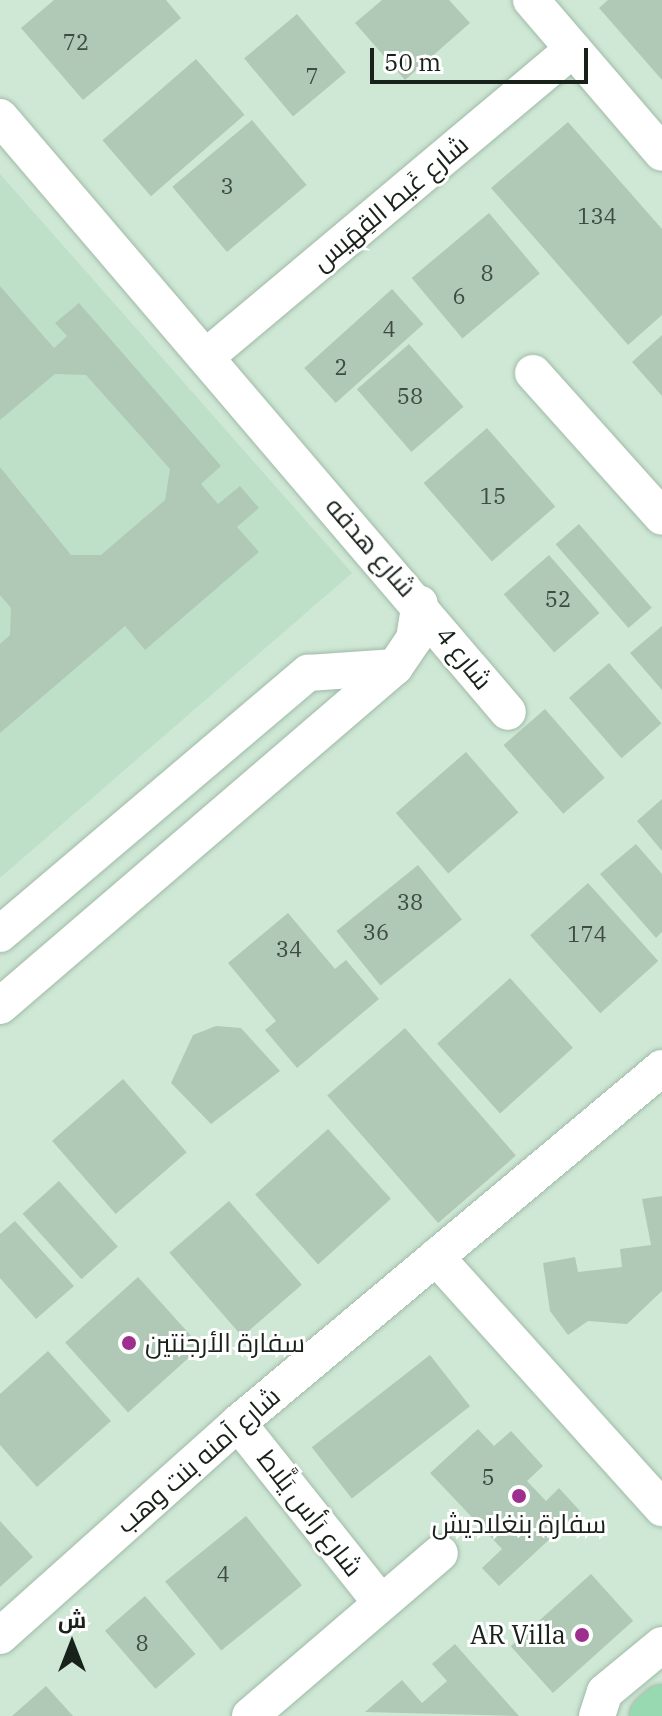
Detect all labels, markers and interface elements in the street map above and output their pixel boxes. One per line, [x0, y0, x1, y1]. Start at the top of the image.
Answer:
house number: 72 [63, 29, 89, 55]
scale bar [374, 32, 592, 82]
text: 50 m [384, 46, 441, 78]
house number: 7 [305, 63, 319, 89]
street label: شارع غَيط القِهَيس [306, 129, 474, 277]
house number: 3 [220, 173, 234, 199]
house number: 134 [577, 203, 617, 229]
house number: 8 [480, 260, 494, 286]
house number: 6 [452, 283, 466, 309]
house number: 4 [382, 316, 396, 342]
house number: 2 [334, 354, 348, 380]
house number: 58 [397, 383, 423, 409]
house number: 15 [480, 483, 506, 509]
street label: شارع هدفه [319, 491, 423, 603]
house number: 52 [545, 586, 571, 612]
street label: شارع 4 [429, 620, 499, 696]
house number: 38 [397, 889, 423, 915]
house number: 36 [363, 919, 389, 945]
house number: 174 [567, 921, 607, 947]
house number: 34 [276, 936, 302, 962]
place label: سفارة الأرجنتين [145, 1327, 305, 1359]
marker: سفارة الأرجنتين [120, 1334, 138, 1352]
street label: شارع آمنه بنت وهب [110, 1380, 286, 1540]
street label: شارع رَأس يَلَّاط [251, 1444, 369, 1582]
house number: 5 [481, 1464, 495, 1490]
marker: سفارة بنغلاديش [510, 1487, 528, 1505]
place label: سفارة بنغلاديش [432, 1508, 606, 1540]
house number: 4 [216, 1561, 230, 1587]
north arrow [32, 1604, 112, 1684]
text: ش [58, 1605, 86, 1634]
place label: AR Villa [470, 1619, 566, 1651]
marker: AR Villa [573, 1626, 591, 1644]
house number: 8 [135, 1630, 149, 1656]

